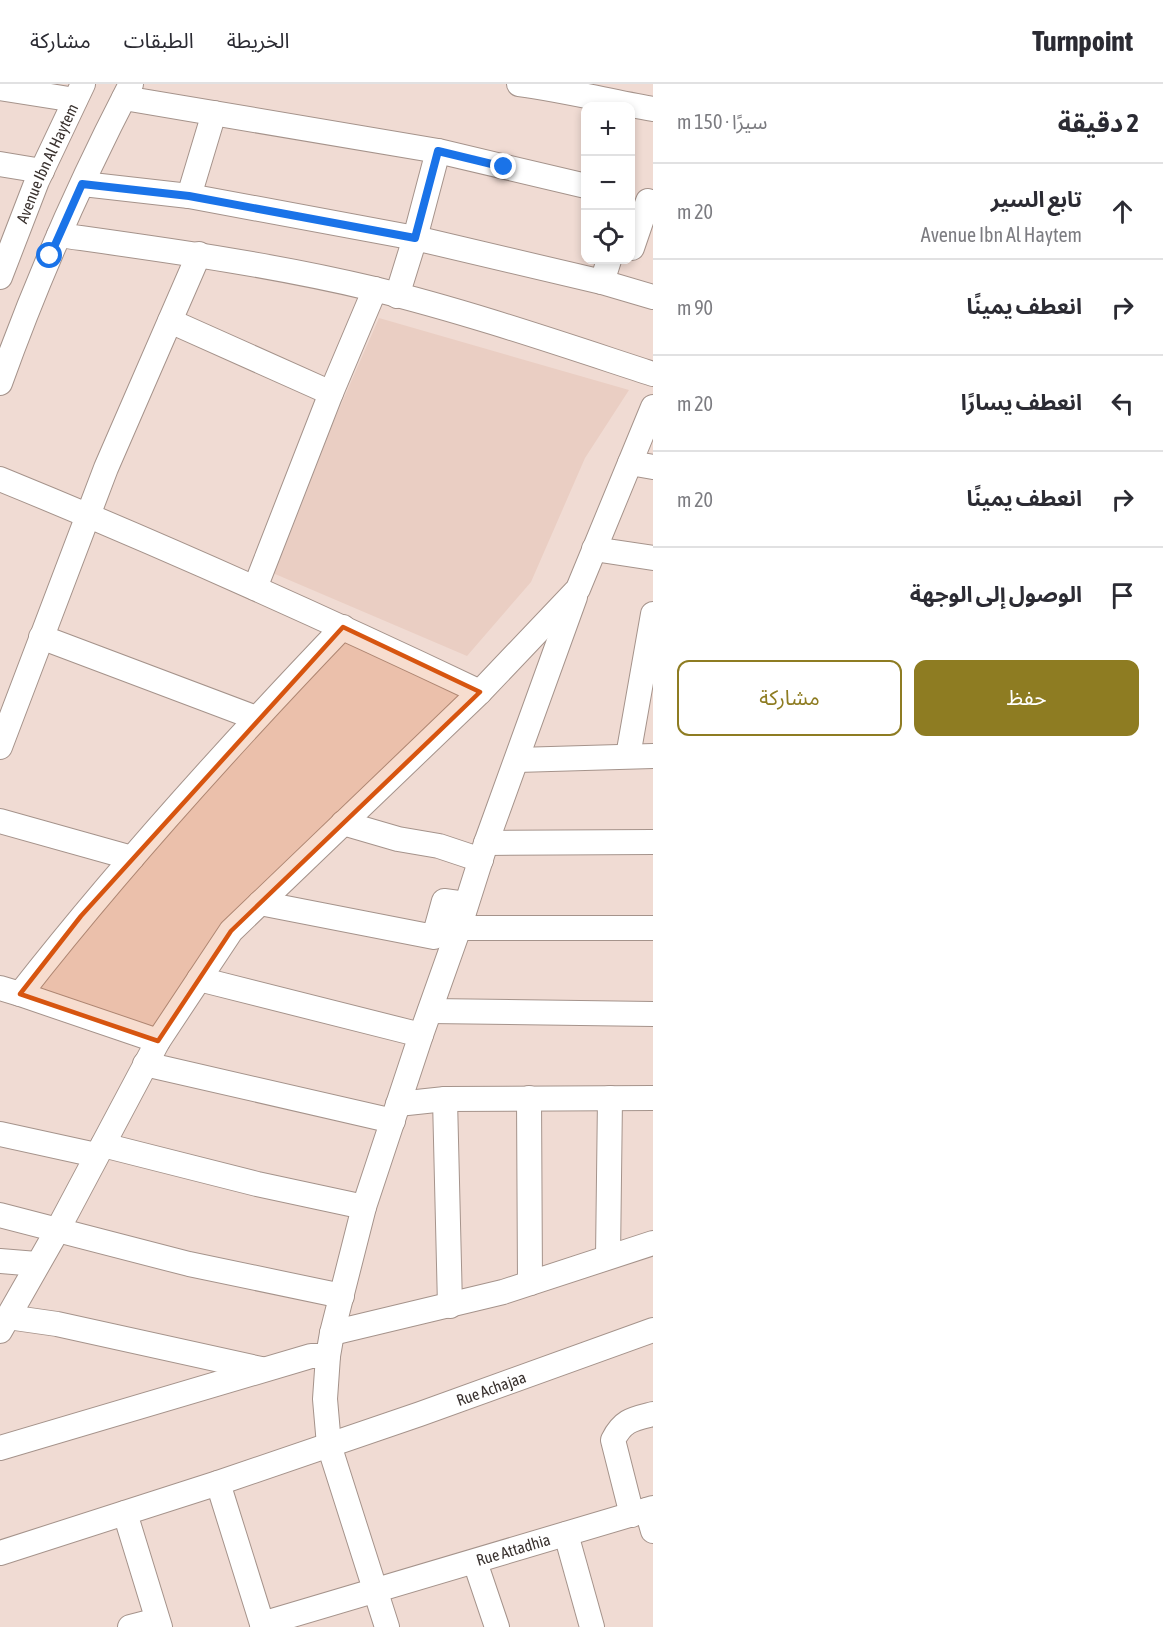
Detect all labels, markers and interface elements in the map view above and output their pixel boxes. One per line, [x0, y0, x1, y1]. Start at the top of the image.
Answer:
text: Turnpoint [1032, 25, 1133, 57]
text: مشاركة [30, 28, 91, 52]
text: الطبقات [124, 28, 194, 52]
text: الخريطة [227, 28, 290, 52]
street label: Avenue Ibn Al Haytem [13, 101, 81, 226]
map controls [581, 102, 635, 264]
button: + [581, 102, 635, 156]
text: 2 دقيقة [1058, 108, 1139, 138]
text: سيرًا · 150 m [677, 110, 767, 133]
route end [490, 153, 516, 179]
button: − [581, 156, 635, 210]
text: تابع السير [991, 186, 1082, 212]
icon: ahead [1106, 195, 1139, 228]
text: 20 m [677, 200, 713, 223]
button: locate [581, 210, 635, 264]
text: Avenue Ibn Al Haytem [921, 223, 1082, 246]
route start [36, 242, 62, 268]
icon: right [1106, 291, 1139, 324]
text: انعطف يمينًا [966, 293, 1082, 319]
text: 90 m [677, 296, 713, 319]
icon: left [1106, 387, 1139, 420]
text: انعطف يسارًا [961, 389, 1082, 415]
text: 20 m [677, 392, 713, 415]
icon: right [1106, 483, 1139, 516]
text: انعطف يمينًا [966, 485, 1082, 511]
text: 20 m [677, 488, 713, 511]
icon: arrive [1106, 579, 1139, 612]
text: الوصول إلى الوجهة [910, 581, 1082, 607]
button: مشاركة [677, 660, 902, 736]
button: حفظ [914, 660, 1139, 736]
street label: Rue Achajaa [454, 1368, 528, 1409]
street label: Rue Attadhia [474, 1530, 552, 1569]

